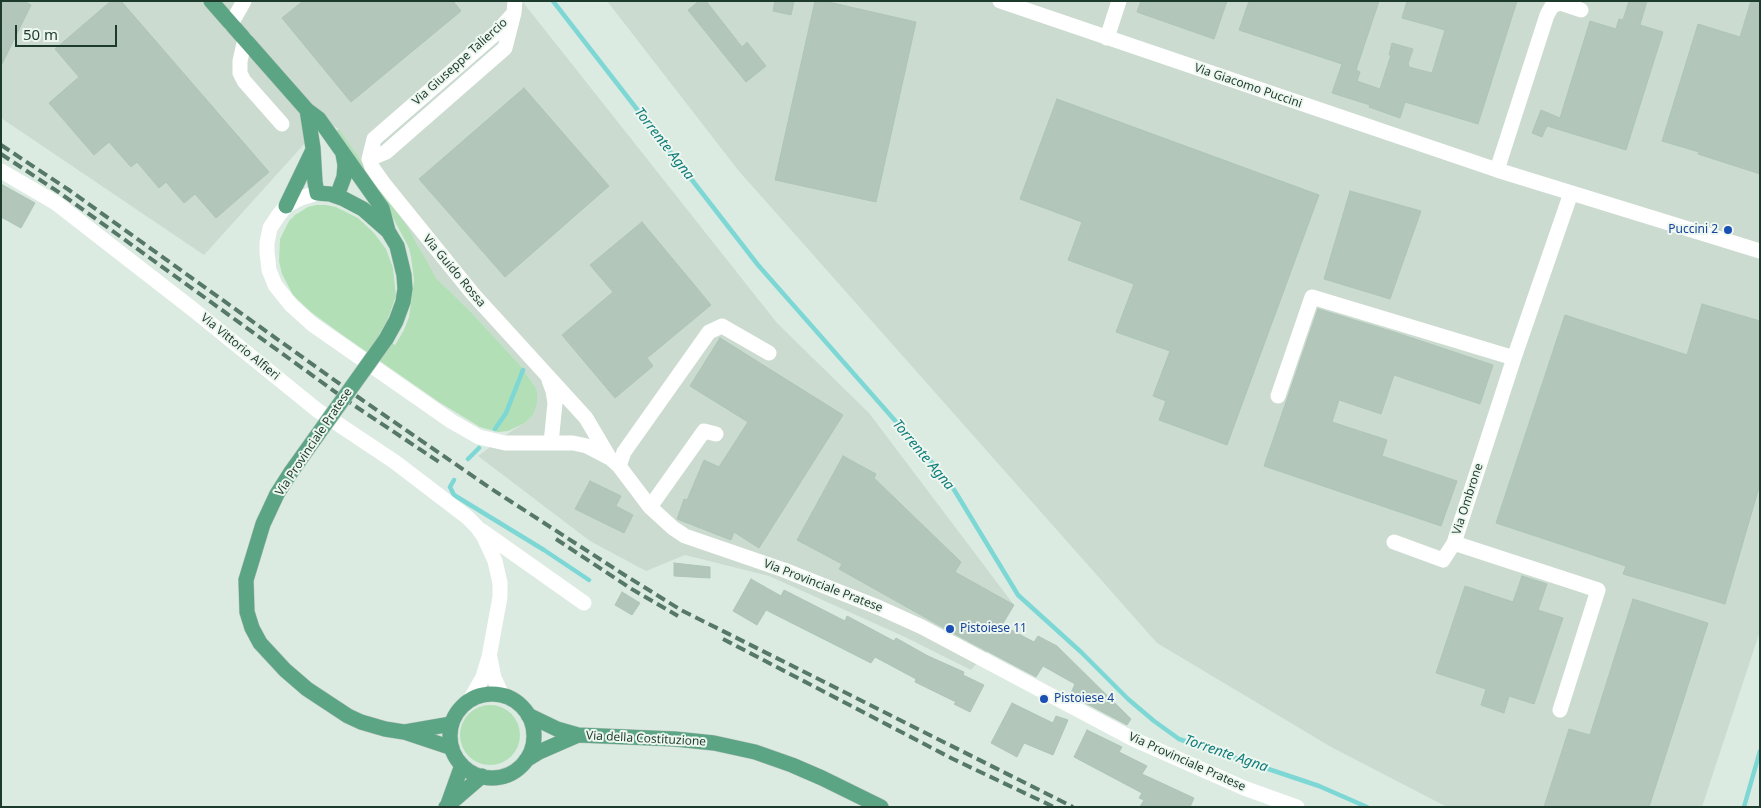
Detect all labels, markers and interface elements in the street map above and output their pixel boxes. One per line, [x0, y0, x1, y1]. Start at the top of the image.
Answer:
scale bar [18, 15, 120, 47]
street label: Via Giuseppe Taliercio [410, 16, 510, 108]
text: 50 m [23, 24, 58, 44]
street label: Via Giacomo Puccini [1192, 61, 1304, 111]
water label: Torrente Agna [631, 104, 697, 184]
place label: Puccini 2 [1668, 223, 1718, 237]
marker: Puccini 2 [1722, 224, 1734, 236]
street label: Via Guido Rossa [420, 232, 488, 310]
street label: Via Vittorio Alfieri [198, 311, 282, 383]
street label: Via Provinciale Pratese [273, 385, 355, 499]
water label: Torrente Agna [889, 416, 957, 494]
street label: Via Ombrone [1450, 461, 1486, 537]
street label: Via Provinciale Pratese [761, 557, 885, 615]
place label: Pistoiese 11 [960, 622, 1027, 636]
marker: Pistoiese 11 [944, 623, 956, 635]
place label: Pistoiese 4 [1054, 692, 1114, 706]
marker: Pistoiese 4 [1038, 693, 1050, 705]
street label: Via della Costituzione [586, 729, 706, 749]
street label: Via Provinciale Pratese [1126, 730, 1248, 794]
water label: Torrente Agna [1182, 732, 1270, 776]

